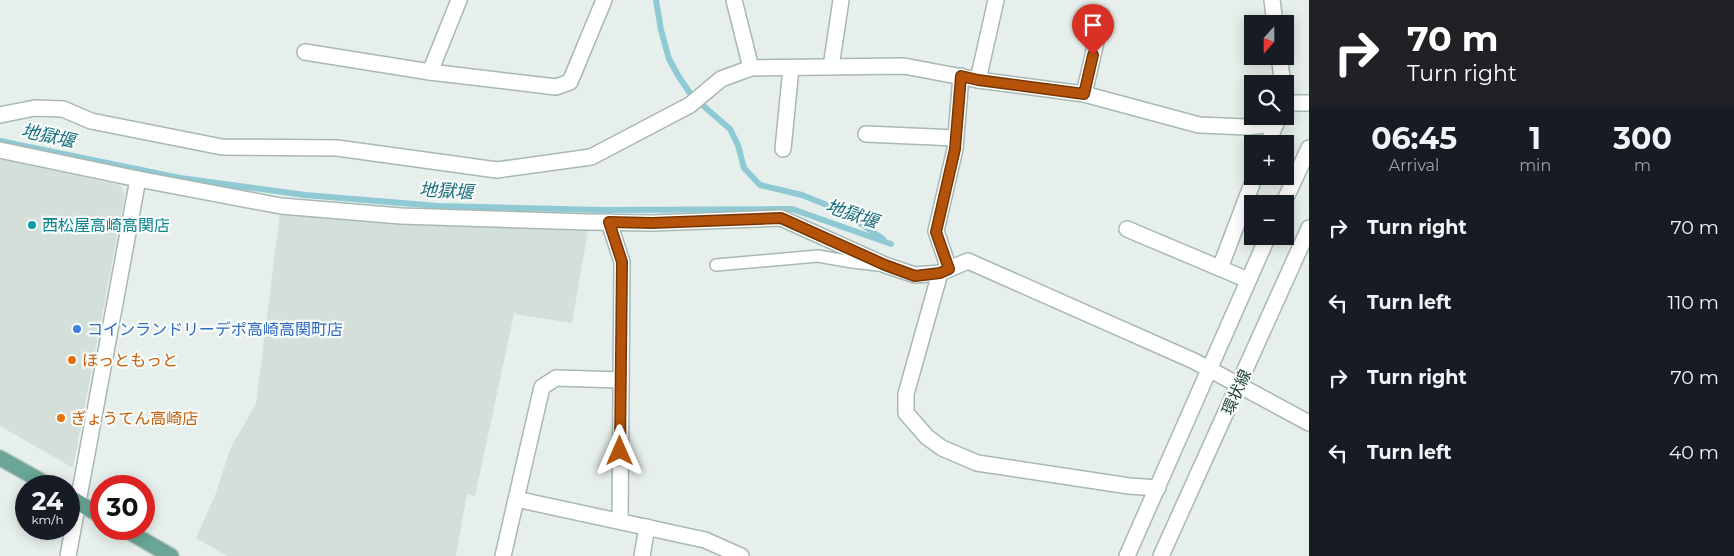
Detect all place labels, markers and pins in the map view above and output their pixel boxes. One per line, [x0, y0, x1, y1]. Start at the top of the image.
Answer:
pin [1072, 4, 1114, 55]
place label: 西松屋高崎高関店 [42, 216, 170, 235]
marker: 西松屋高崎高関店 [26, 219, 38, 231]
place label: コインランドリーデポ高崎高関町店 [87, 320, 343, 339]
marker: コインランドリーデポ高崎高関町店 [71, 323, 83, 335]
place label: ほっともっと [82, 351, 178, 370]
marker: ほっともっと [66, 354, 78, 366]
place label: ぎょうてん高崎店 [71, 409, 198, 428]
marker: ぎょうてん高崎店 [55, 412, 67, 424]

